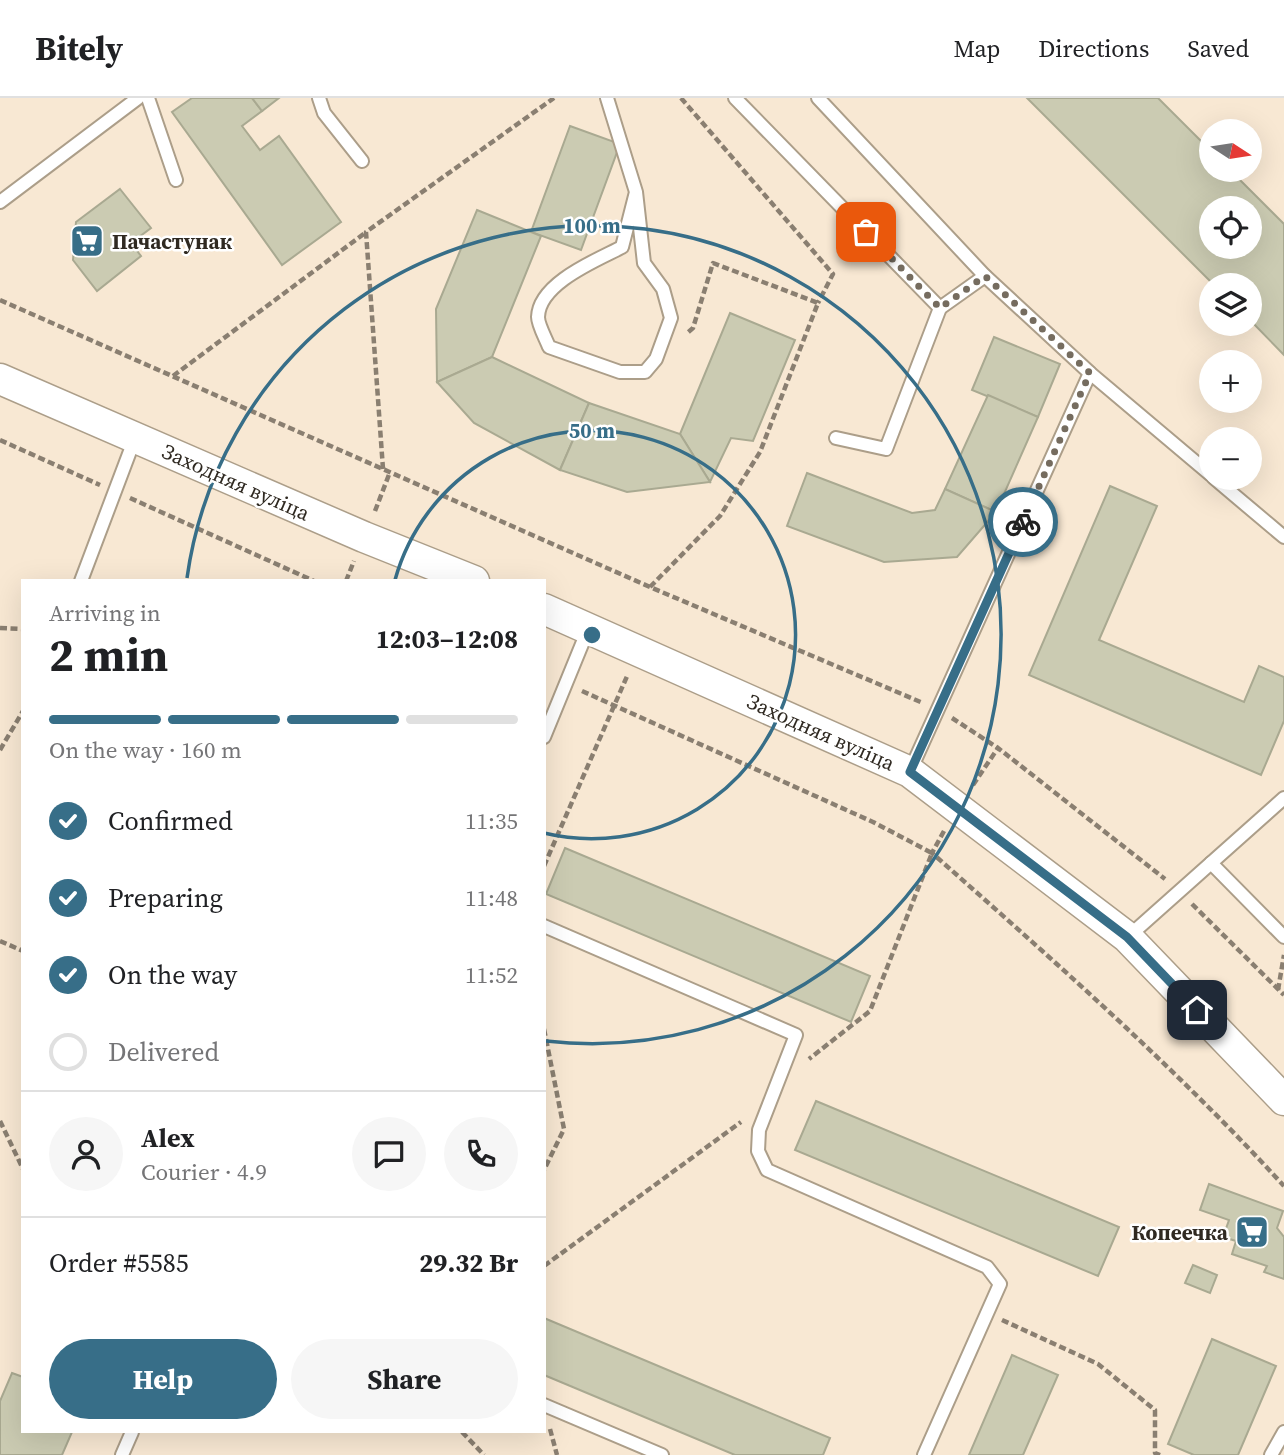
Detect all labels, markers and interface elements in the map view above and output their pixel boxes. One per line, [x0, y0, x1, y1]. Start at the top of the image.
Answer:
text: Bitely [35, 26, 123, 71]
text: Map [953, 32, 1000, 65]
text: Directions [1038, 32, 1149, 65]
text: Saved [1187, 32, 1249, 65]
north arrow [1199, 119, 1262, 182]
map controls [1199, 119, 1262, 490]
button: locate [1199, 196, 1262, 259]
pin [836, 202, 896, 262]
text: 100 m [563, 211, 621, 240]
icon: bag [847, 213, 885, 251]
supermarket icon: Пачастунак [68, 222, 106, 260]
place label: Пачастунак [112, 227, 233, 256]
button: layers [1199, 273, 1262, 336]
button: + [1199, 350, 1262, 413]
text: 50 m [569, 416, 615, 445]
button: − [1199, 427, 1262, 490]
street label: Заходняя вуліца [157, 436, 315, 528]
courier [988, 487, 1058, 557]
icon: bike [1004, 503, 1042, 541]
text: Arriving in [49, 597, 161, 629]
text: 12:03–12:08 [376, 621, 518, 657]
text: 2 min [49, 623, 168, 686]
centre of rings [580, 623, 604, 647]
street label: Заходняя вуліца [742, 686, 900, 778]
text: On the way · 160 m [49, 734, 242, 766]
icon: check [49, 802, 87, 840]
text: Confirmed [108, 803, 233, 839]
text: 11:35 [465, 805, 518, 837]
icon: check [49, 879, 87, 917]
text: Preparing [108, 880, 223, 916]
text: 11:48 [465, 882, 518, 914]
icon: check [49, 956, 87, 994]
text: On the way [108, 957, 237, 993]
text: 11:52 [465, 959, 518, 991]
pin [1167, 980, 1227, 1040]
icon: home [1178, 991, 1216, 1029]
text: Delivered [108, 1034, 219, 1070]
button: person [49, 1117, 123, 1191]
button: chat [352, 1117, 426, 1191]
button: phone [444, 1117, 518, 1191]
text: Alex [141, 1120, 195, 1156]
text: Courier · 4.9 [141, 1156, 267, 1188]
supermarket icon: Копеечка [1233, 1213, 1271, 1251]
place label: Копеечка [1132, 1218, 1229, 1247]
text: Order #5585 [49, 1245, 189, 1281]
text: 29.32 Br [419, 1245, 518, 1281]
button: Help [49, 1339, 277, 1419]
button: Share [291, 1339, 518, 1419]

